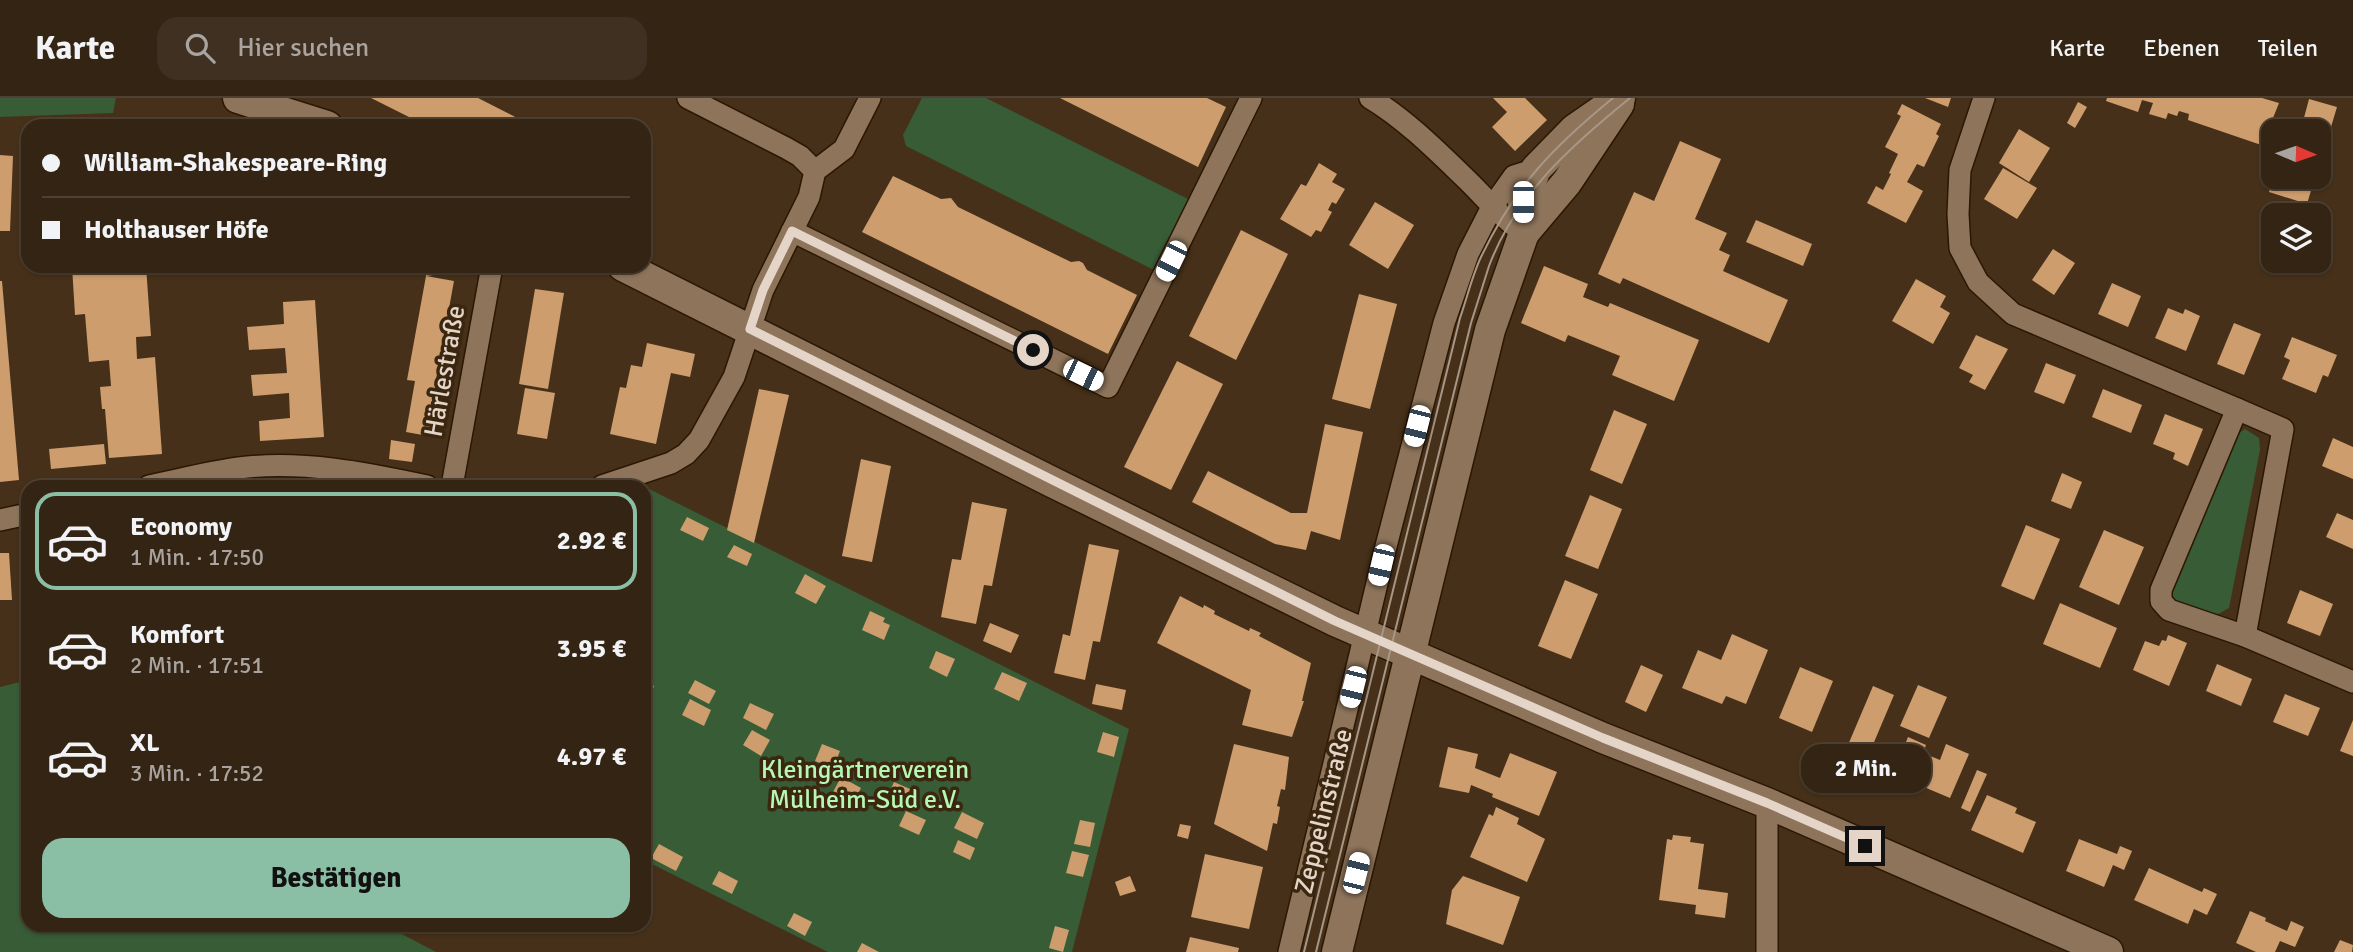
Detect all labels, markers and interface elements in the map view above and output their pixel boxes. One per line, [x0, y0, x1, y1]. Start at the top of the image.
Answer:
search box [157, 17, 647, 80]
text: Karte [35, 28, 115, 69]
icon: search [181, 29, 219, 67]
text: Hier suchen [237, 32, 369, 64]
text: Karte [2049, 33, 2105, 63]
text: Ebenen [2143, 33, 2220, 63]
text: Teilen [2258, 33, 2318, 63]
north arrow [2261, 119, 2331, 189]
map controls [2261, 119, 2331, 273]
text: William-Shakespeare-Ring [84, 147, 387, 179]
car [1513, 181, 1534, 223]
button: layers [2261, 203, 2331, 273]
text: Holthauser Höfe [84, 214, 269, 246]
car [1153, 238, 1190, 284]
street label: Härlestraße [418, 303, 472, 439]
route start [1017, 334, 1049, 366]
car [1060, 356, 1107, 394]
car [1402, 403, 1433, 449]
icon: car [46, 510, 109, 573]
text: Economy [130, 511, 232, 543]
text: 2.92 € [557, 525, 626, 557]
car [1367, 542, 1396, 588]
text: 1 Min. · 17:50 [130, 543, 264, 572]
icon: car [46, 618, 109, 681]
text: Komfort [130, 619, 224, 651]
text: 3.95 € [557, 633, 626, 665]
text: 2 Min. · 17:51 [130, 651, 264, 680]
car [1338, 664, 1369, 710]
icon: car [46, 726, 109, 789]
street label: Zeppelinstraße [1288, 726, 1360, 897]
text: XL [130, 727, 160, 759]
text: 4.97 € [557, 741, 626, 773]
callout: 2 Min. [1800, 744, 1930, 794]
park label: Kleingärtnerverein Mülheim-Süd e.V. [761, 754, 969, 816]
text: 2 Min. [1835, 754, 1897, 783]
text: 3 Min. · 17:52 [130, 759, 264, 788]
route end [1849, 830, 1881, 862]
button: Bestätigen [42, 838, 630, 918]
car [1341, 850, 1372, 896]

